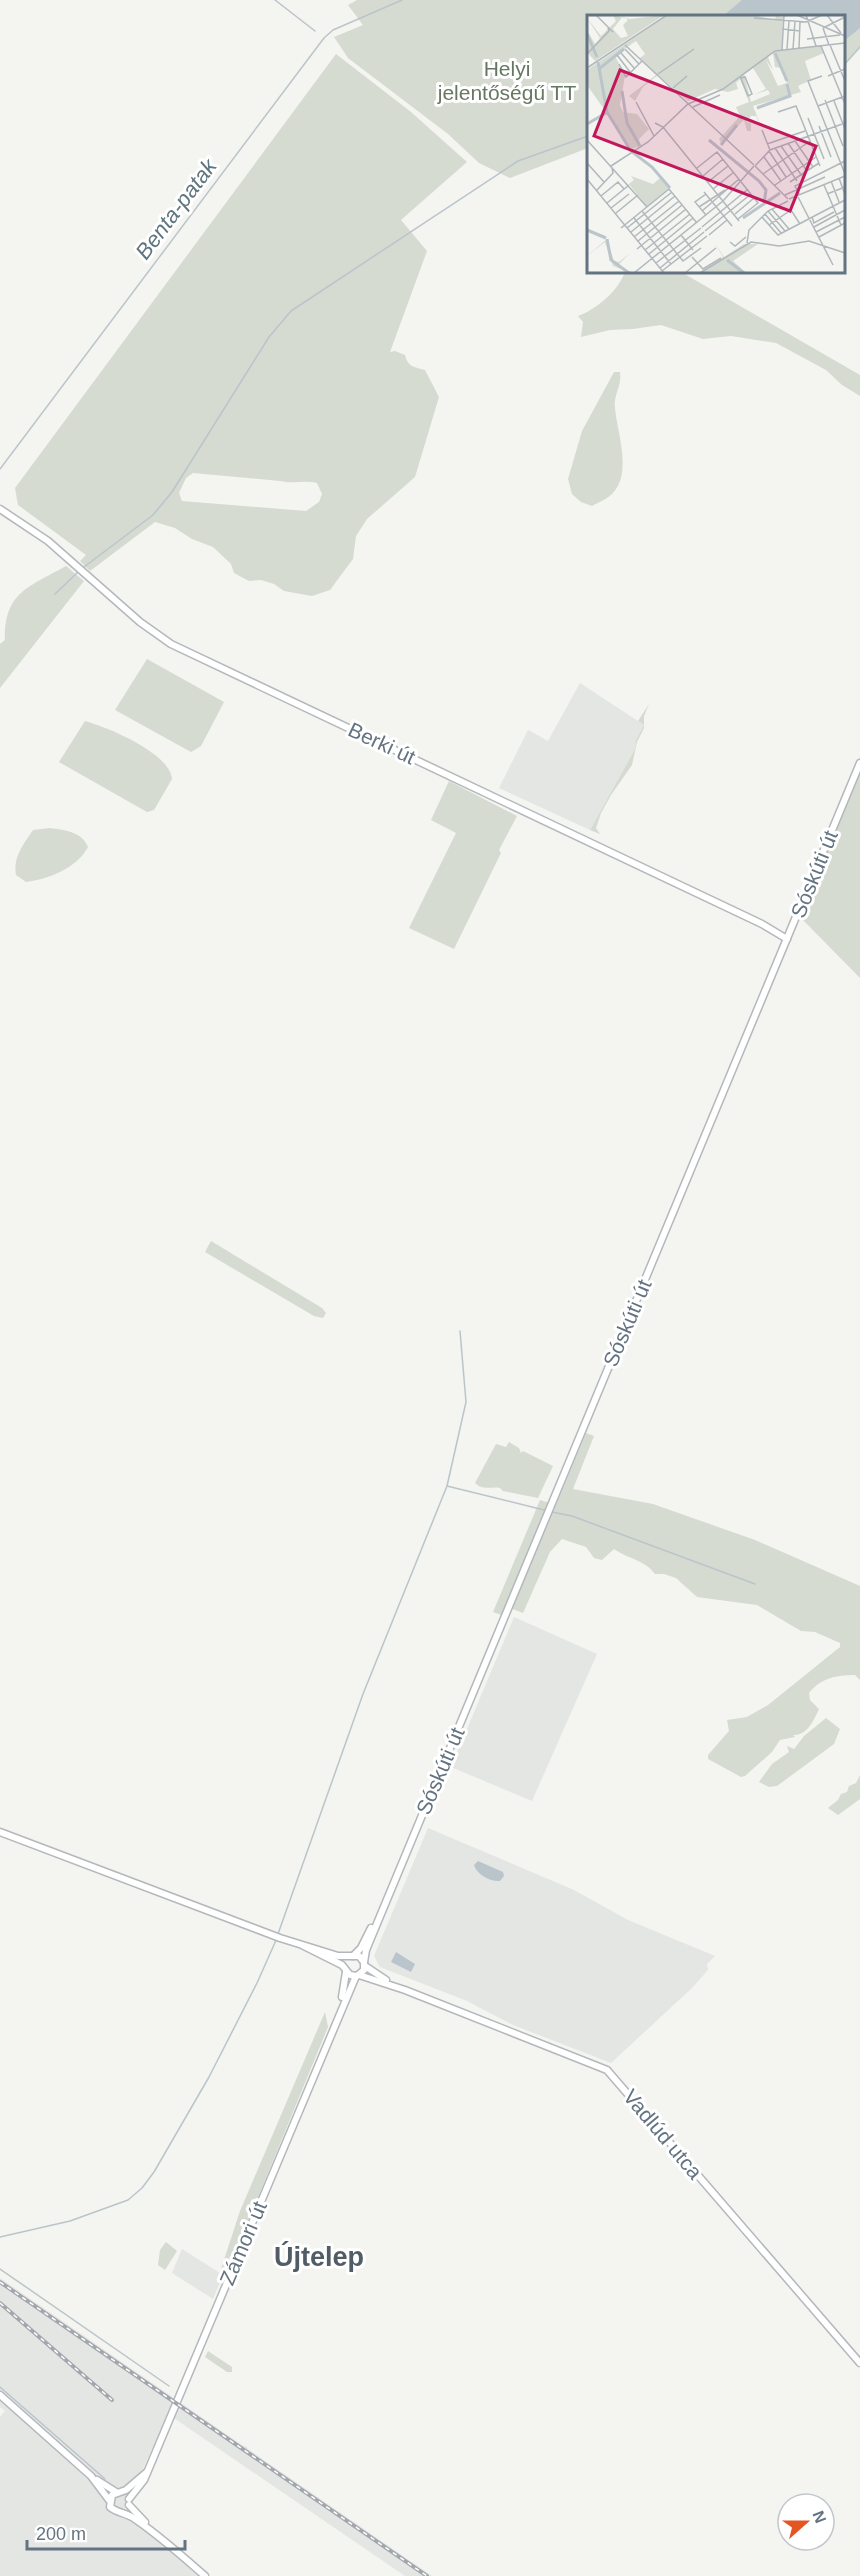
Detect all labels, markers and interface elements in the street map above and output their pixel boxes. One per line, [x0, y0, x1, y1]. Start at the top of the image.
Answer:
inset map [587, 15, 845, 273]
park label: Helyi jelentőségű TT [437, 57, 576, 104]
water label: Benta-patak [130, 153, 222, 264]
street label: Berki út [345, 718, 419, 769]
street label: Sóskúti út [786, 827, 842, 921]
street label: Sóskúti út [598, 1276, 656, 1370]
street label: Sóskúti út [411, 1724, 469, 1818]
street label: Vadlúd utca [619, 2085, 707, 2184]
street label: Zámori út [215, 2198, 271, 2288]
district label: Újtelep [274, 2241, 364, 2272]
north arrow [776, 2492, 836, 2552]
text: N [810, 2508, 830, 2525]
scale bar [27, 2513, 184, 2551]
text: 200 m [36, 2524, 86, 2544]

